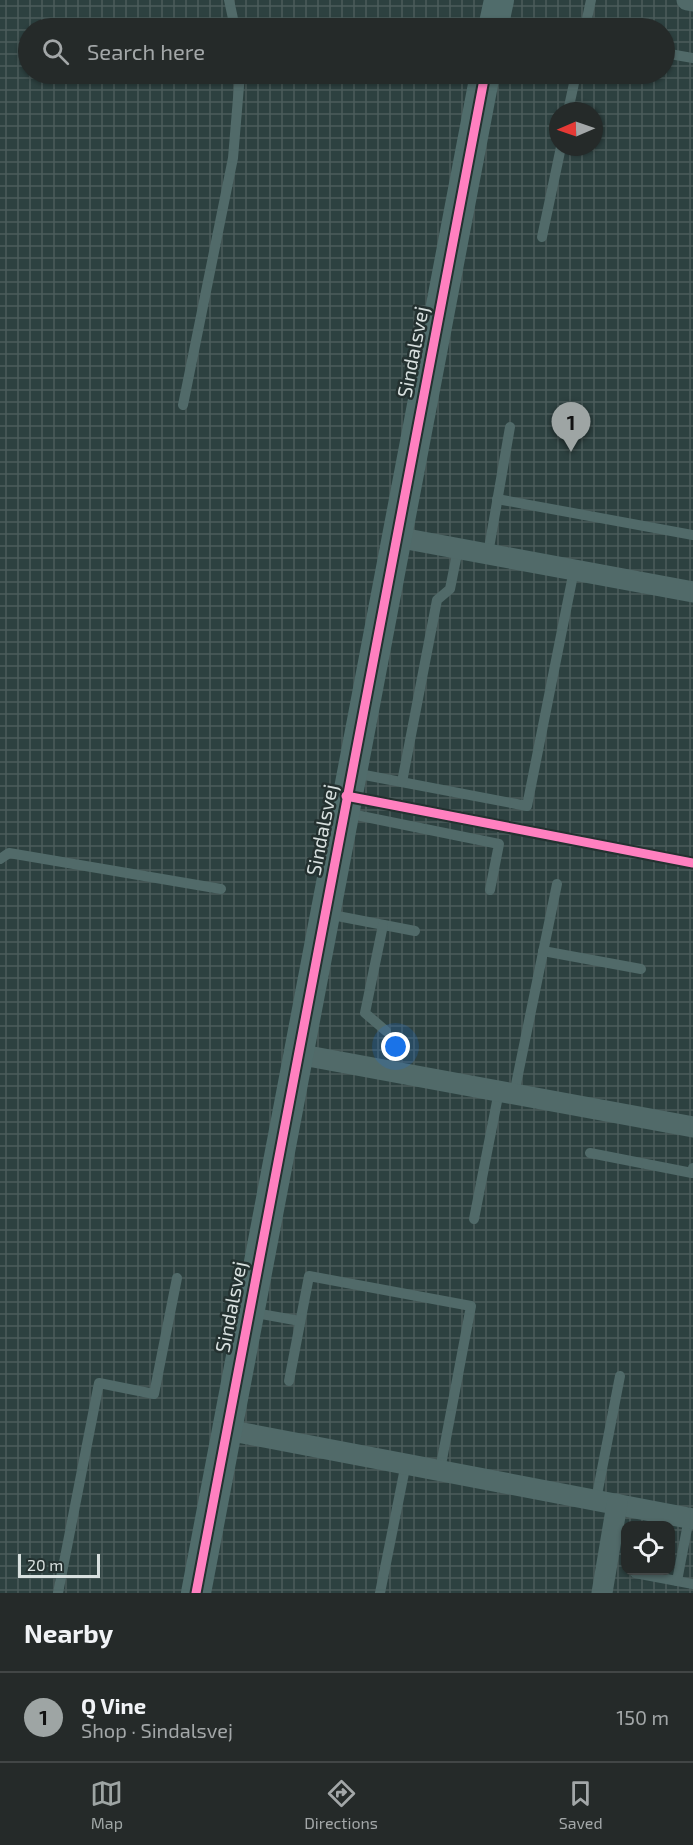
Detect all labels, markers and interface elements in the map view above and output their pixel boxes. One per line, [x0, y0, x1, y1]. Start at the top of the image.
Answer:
search box [18, 18, 675, 84]
icon: search [39, 35, 72, 68]
text: Search here [87, 38, 205, 64]
north arrow [549, 102, 603, 156]
street label: Sindalsvej [391, 304, 433, 399]
pin: 1 [552, 402, 590, 452]
street label: Sindalsvej [300, 782, 342, 877]
your location [381, 1032, 410, 1061]
street label: Sindalsvej [209, 1259, 251, 1354]
map controls [621, 1521, 675, 1575]
button: locate [621, 1521, 675, 1575]
scale bar [18, 1551, 100, 1578]
text: 20 m [27, 1555, 63, 1574]
text: Nearby [24, 1617, 113, 1648]
text: Q Vine [81, 1692, 146, 1718]
text: 1 [39, 1705, 48, 1729]
text: 150 m [616, 1705, 669, 1729]
text: Shop · Sindalsvej [81, 1718, 233, 1742]
tab: Map [90, 1777, 123, 1832]
tab: Directions [304, 1777, 378, 1832]
tab: Saved [559, 1777, 603, 1832]

